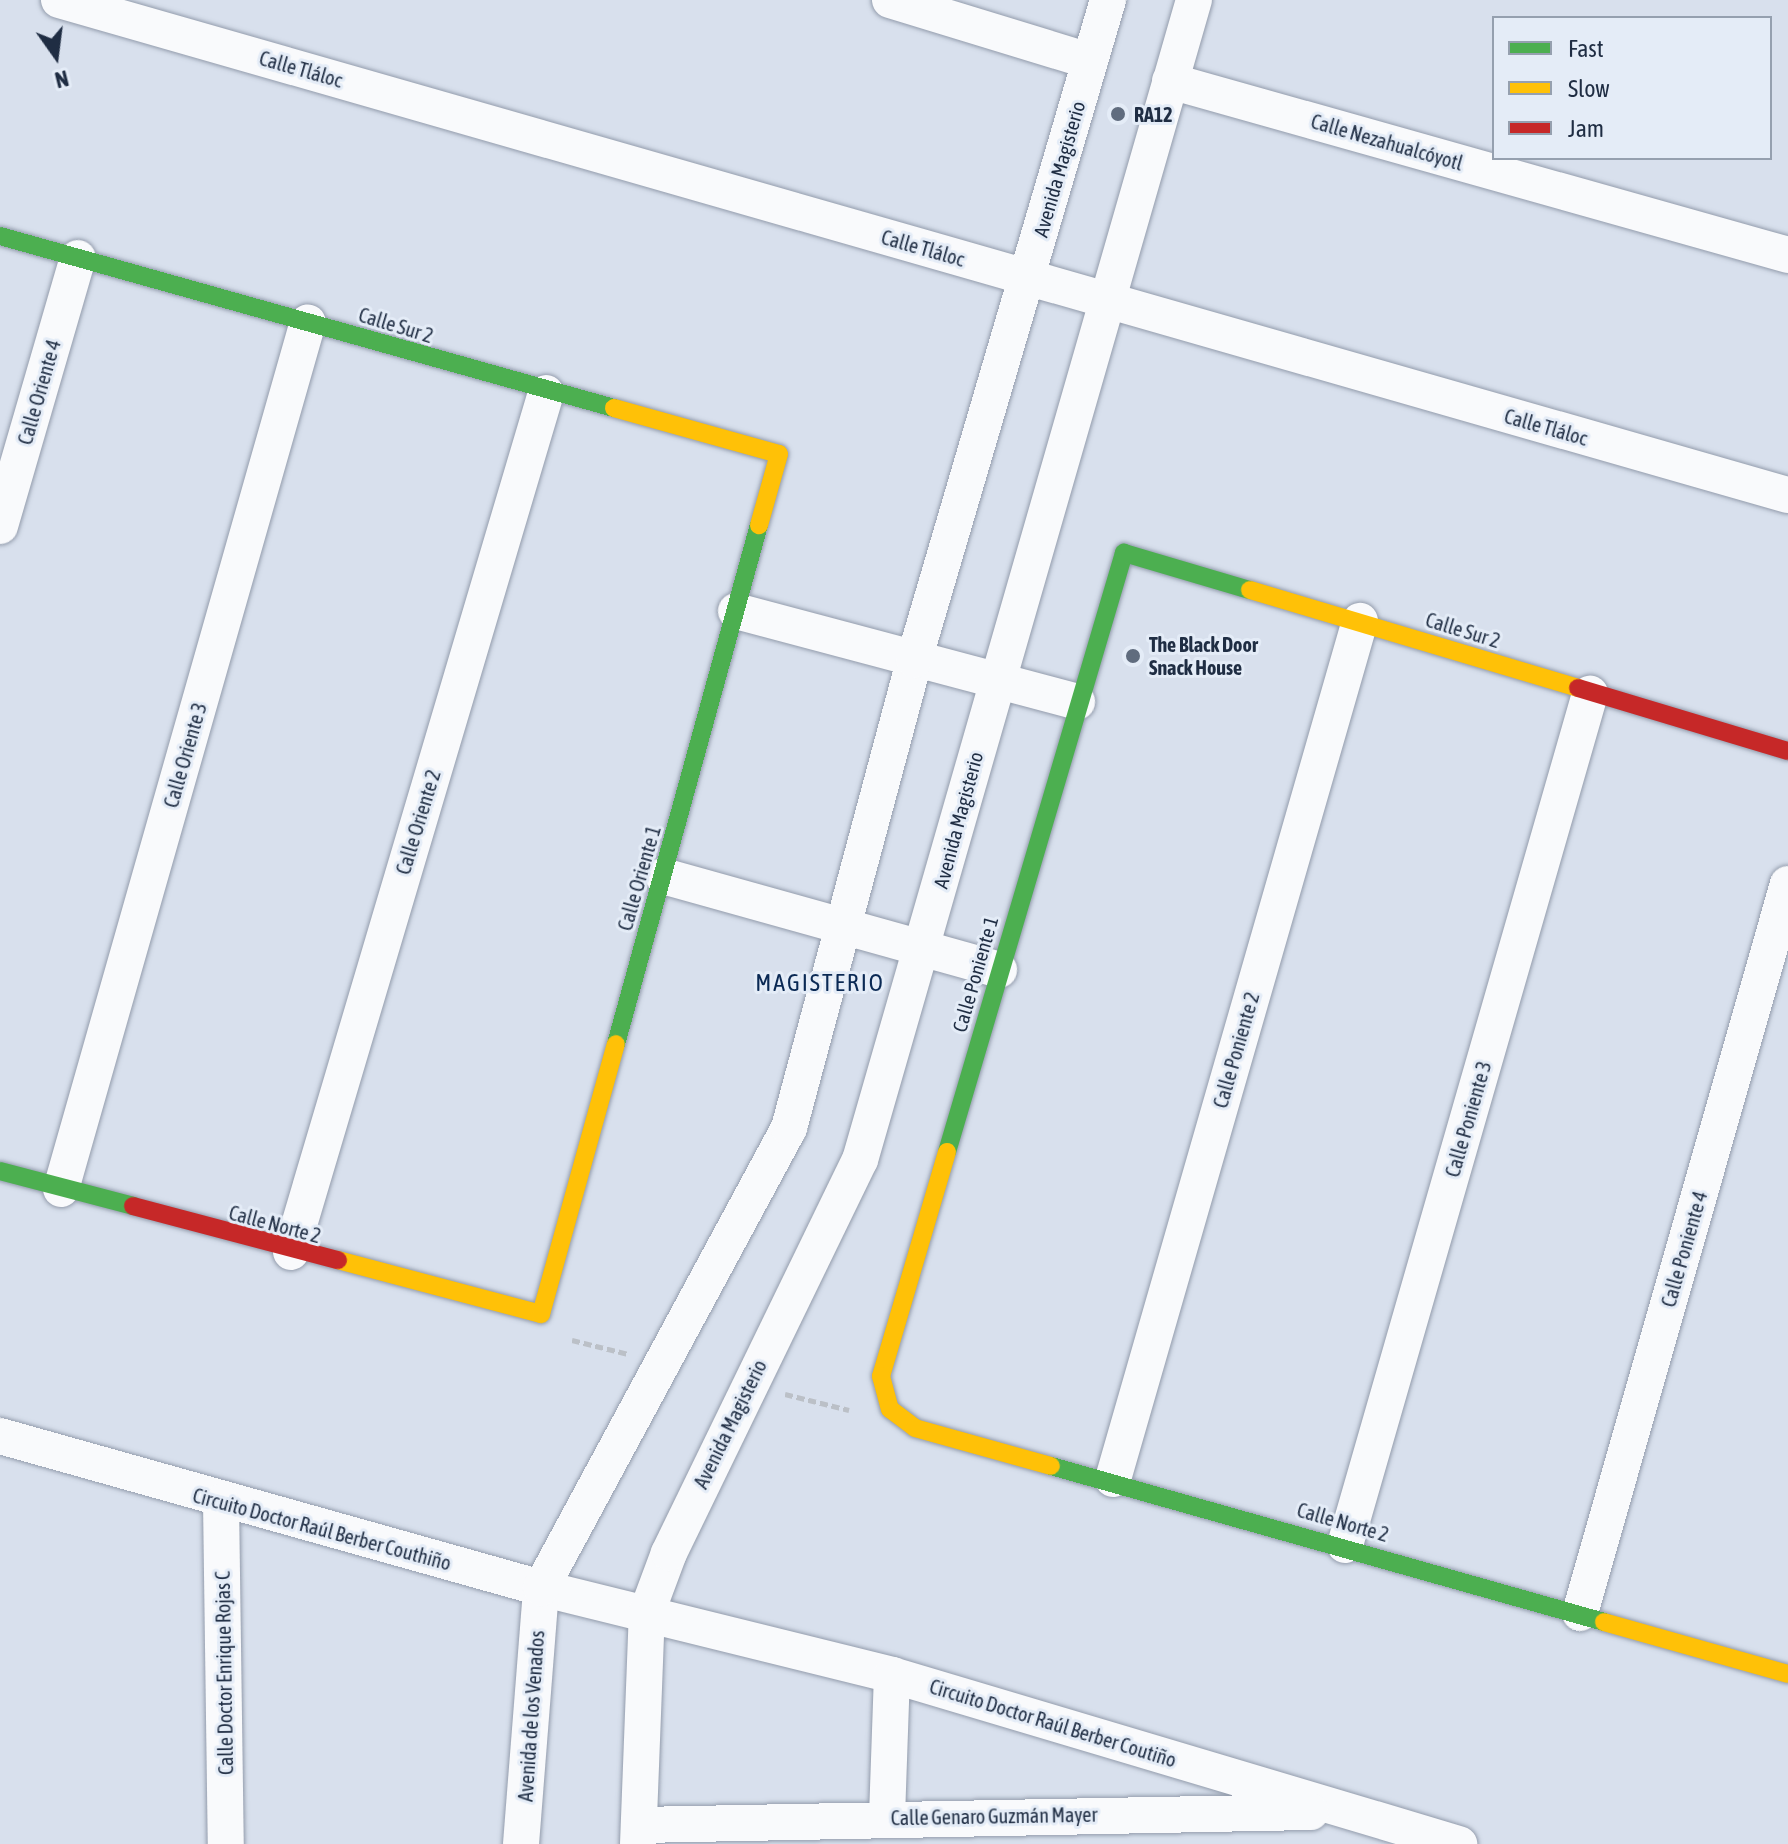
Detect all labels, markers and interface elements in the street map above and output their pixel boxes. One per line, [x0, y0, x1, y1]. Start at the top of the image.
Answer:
north arrow [16, 16, 96, 96]
legend [1492, 16, 1772, 160]
text: Fast [1568, 35, 1604, 62]
street label: Calle Tláloc [257, 46, 345, 92]
text: N [52, 65, 71, 93]
text: Slow [1568, 75, 1610, 102]
street label: Avenida Magisterio [1028, 98, 1090, 240]
place label: RA12 [1134, 102, 1173, 126]
marker: RA12 [1109, 105, 1127, 123]
street label: Calle Nezahualcóyotl [1308, 109, 1466, 175]
text: Jam [1568, 115, 1604, 142]
street label: Calle Tláloc [879, 225, 967, 271]
street label: Calle Sur 2 [356, 302, 436, 348]
street label: Calle Oriente 4 [13, 337, 65, 447]
street label: Calle Tláloc [1502, 404, 1590, 450]
street label: Calle Sur 2 [1423, 607, 1503, 653]
place label: The Black Door Snack House [1149, 632, 1258, 679]
marker: The Black Door Snack House [1124, 647, 1142, 665]
street label: Calle Oriente 3 [159, 700, 211, 810]
street label: Avenida Magisterio [928, 749, 988, 891]
street label: Calle Oriente 2 [391, 767, 445, 877]
street label: Calle Oriente 1 [613, 823, 665, 933]
street label: Calle Poniente 1 [947, 913, 1003, 1035]
district label: MAGISTERIO [755, 969, 885, 997]
street label: Calle Poniente 2 [1208, 989, 1264, 1111]
street label: Calle Poniente 3 [1440, 1058, 1496, 1180]
street label: Calle Poniente 4 [1656, 1188, 1712, 1310]
street label: Calle Norte 2 [226, 1200, 324, 1248]
street label: Avenida Magisterio [688, 1356, 772, 1492]
street label: Circuito Doctor Raúl Berber Couthiño [190, 1483, 454, 1575]
street label: Calle Norte 2 [1294, 1497, 1392, 1547]
street label: Calle Doctor Enrique Rojas C [210, 1571, 238, 1775]
street label: Avenida de los Venados [513, 1630, 549, 1802]
street label: Circuito Doctor Raúl Berber Coutiño [927, 1674, 1179, 1772]
street label: Calle Genaro Guzmán Mayer [891, 1802, 1097, 1830]

